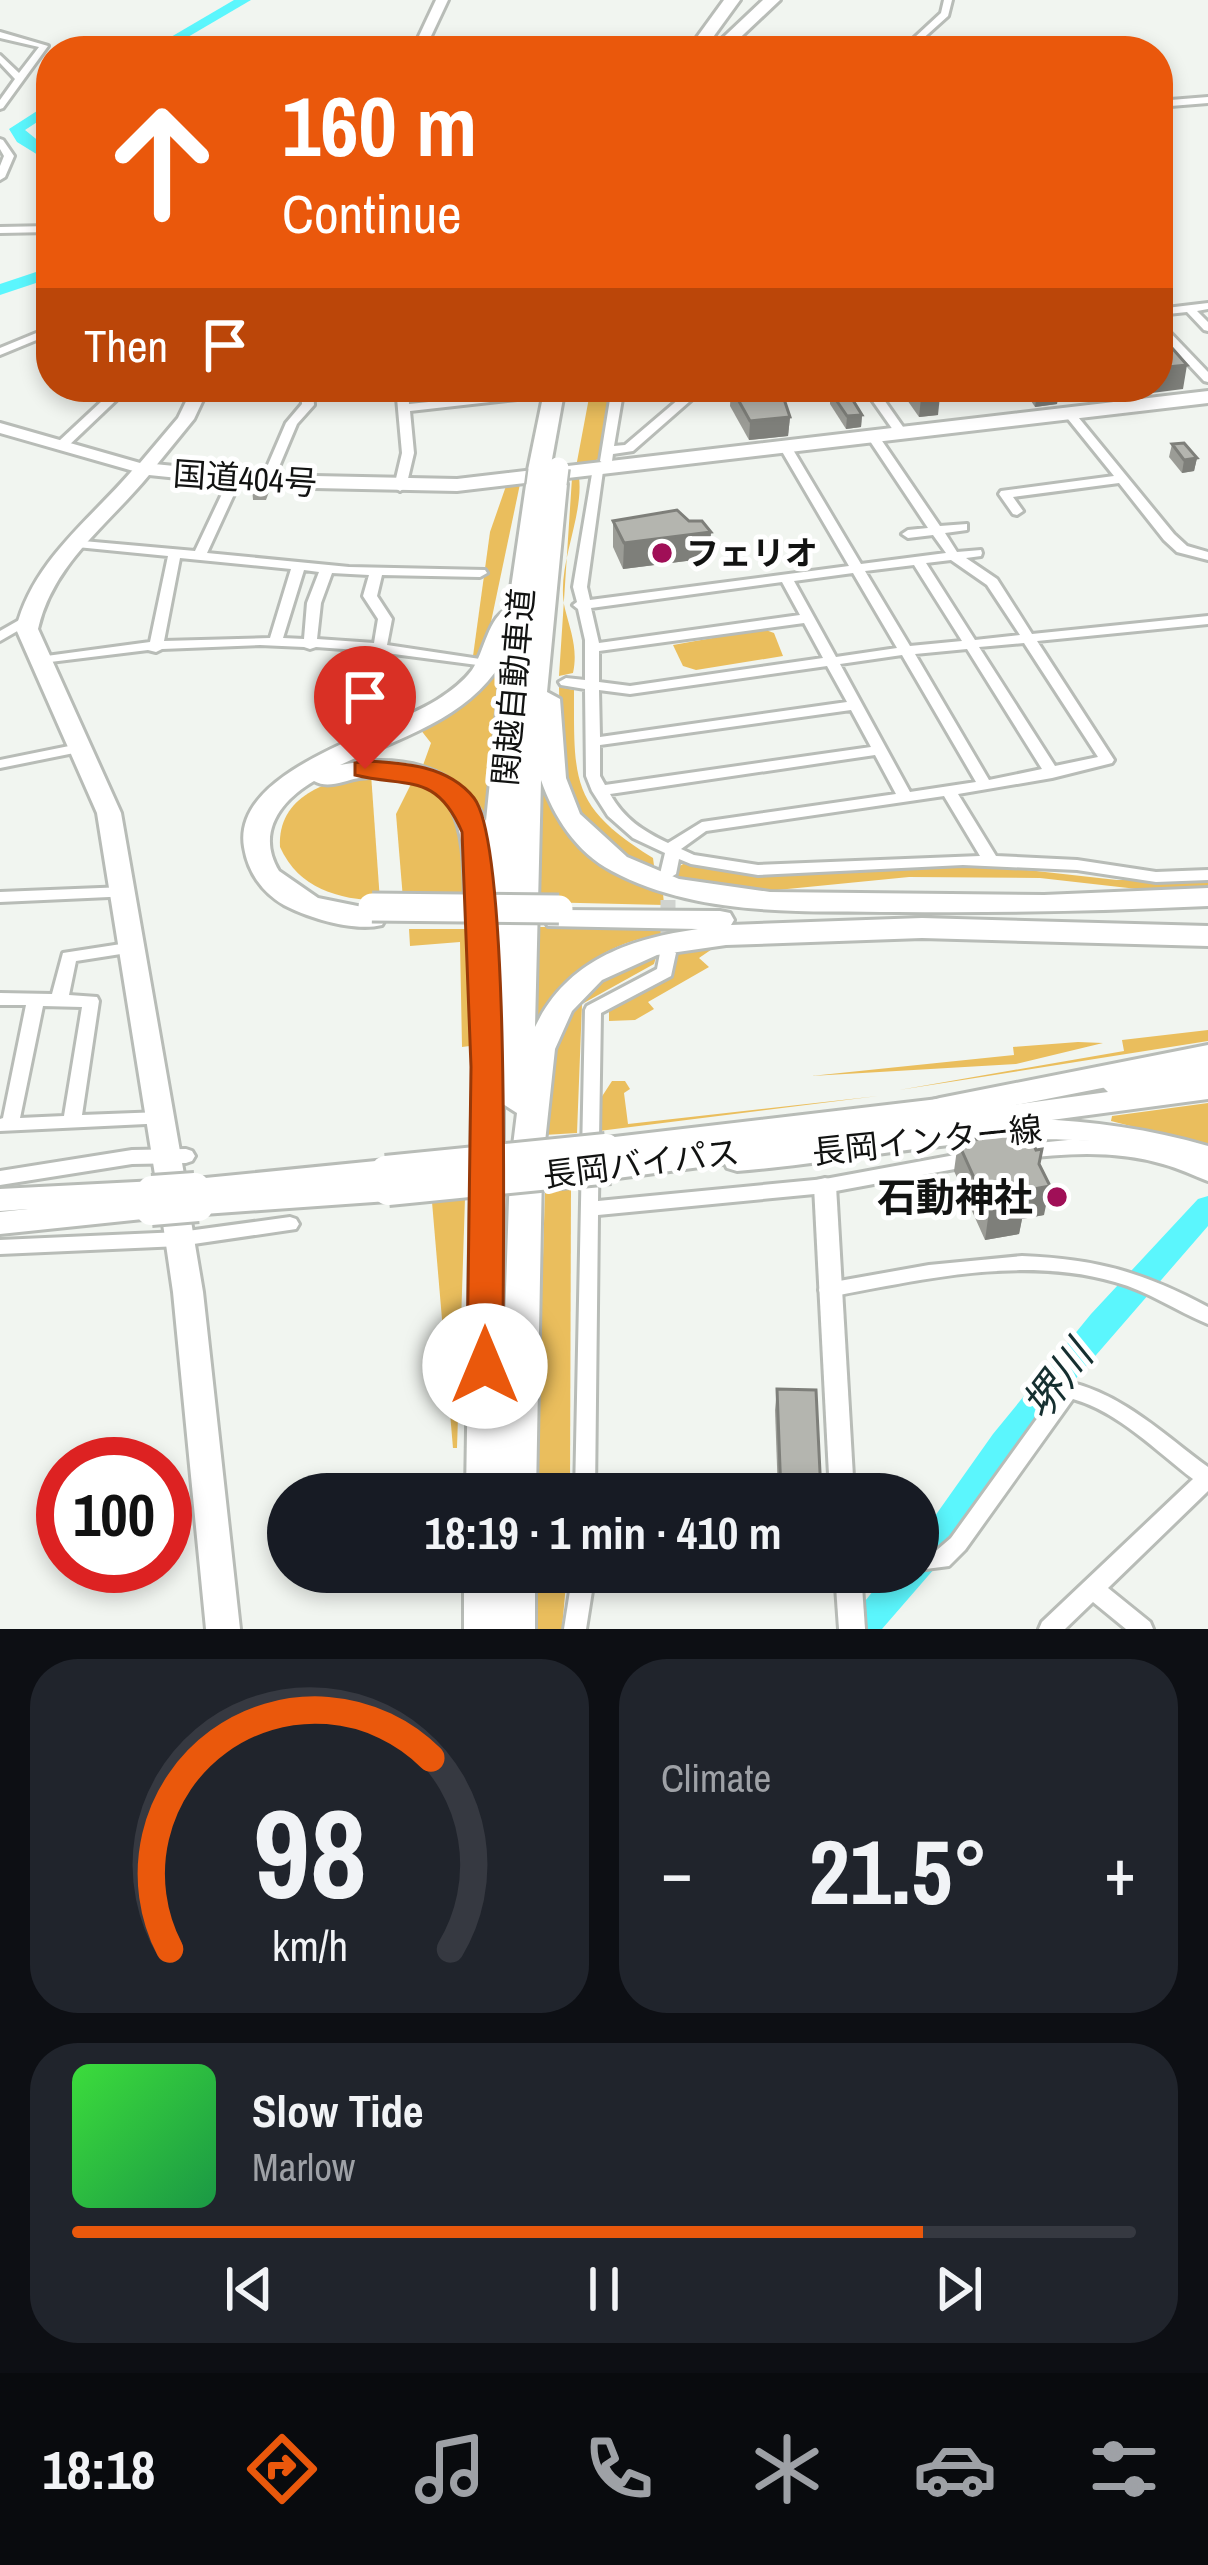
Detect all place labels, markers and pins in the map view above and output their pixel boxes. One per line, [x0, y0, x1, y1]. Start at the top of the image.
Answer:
place label: フェリオ [686, 531, 818, 575]
marker: フェリオ [649, 540, 675, 566]
pin [314, 646, 416, 769]
place label: 石動神社 [877, 1171, 1033, 1223]
marker: 石動神社 [1044, 1184, 1070, 1210]

